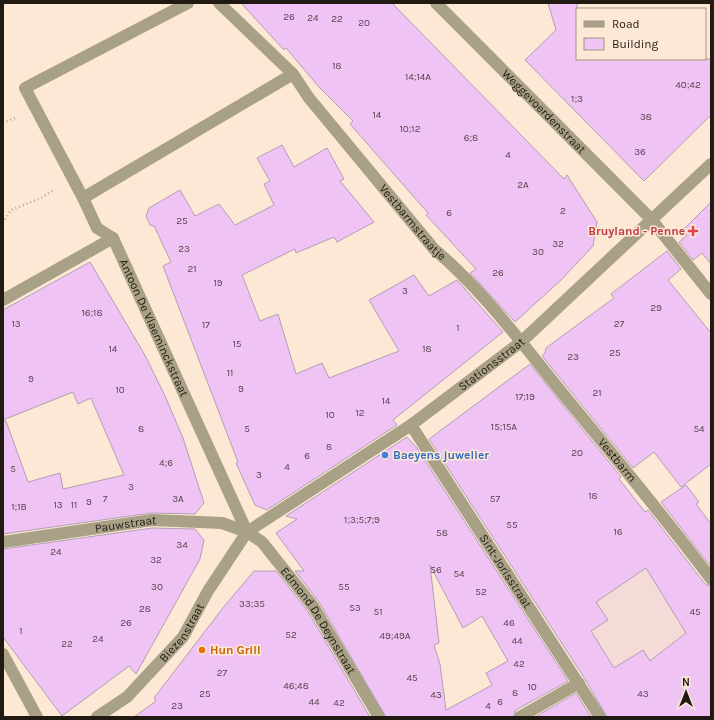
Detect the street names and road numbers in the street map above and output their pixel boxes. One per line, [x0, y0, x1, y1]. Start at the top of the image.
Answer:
street label: Weggevoerdenstraat [499, 67, 589, 157]
street label: Vestbarmstraatje [376, 182, 449, 263]
street label: Antoon De Vlaeminckstraat [117, 257, 192, 399]
street label: Stationsstraat [456, 335, 528, 394]
street label: Vestbarm [595, 435, 639, 485]
street label: Pauwstraat [94, 513, 157, 535]
street label: Sint-Jorisstraat [476, 531, 535, 611]
street label: Edmond De Deynstraat [278, 564, 359, 677]
street label: Biezenstraat [156, 600, 207, 665]

